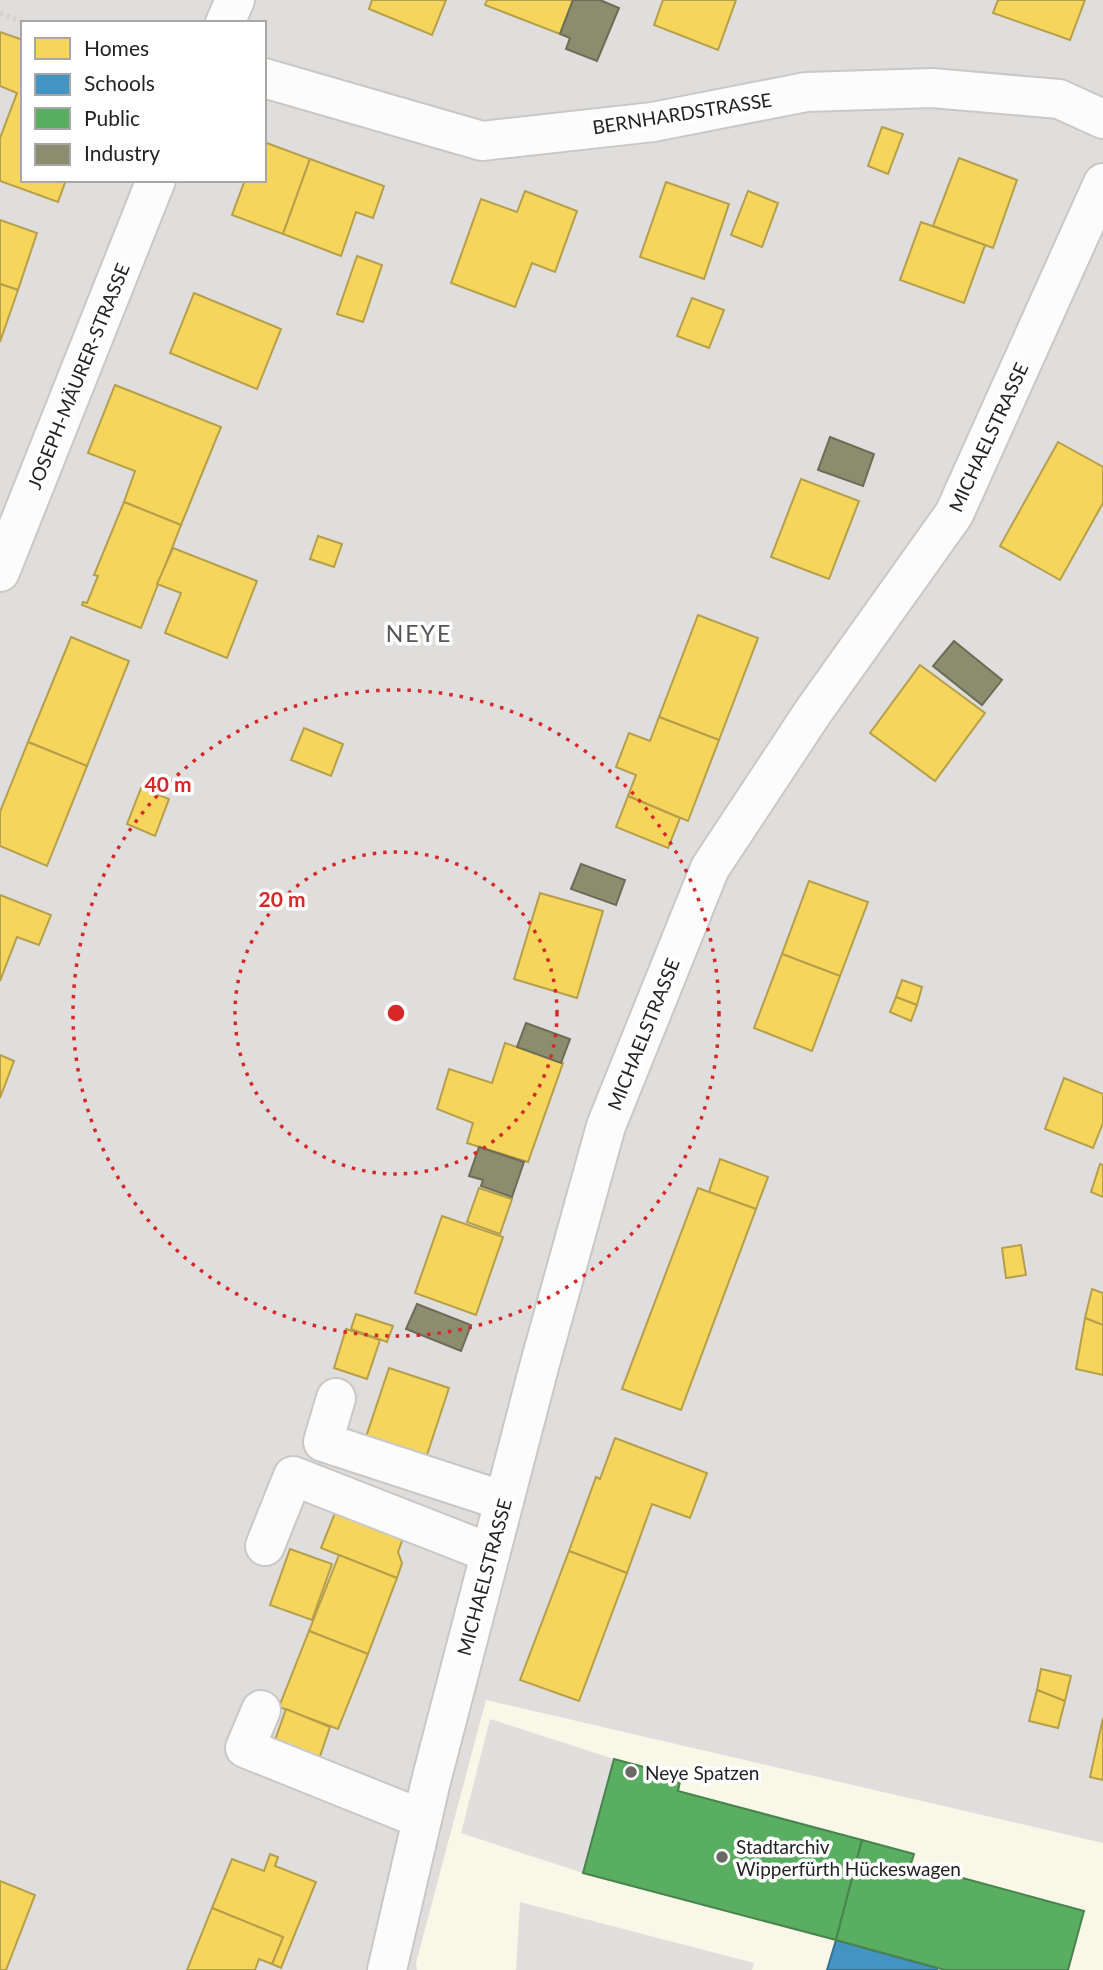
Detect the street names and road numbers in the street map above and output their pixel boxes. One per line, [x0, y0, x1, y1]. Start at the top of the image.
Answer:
street label: BERNHARDSTRASSE [591, 87, 773, 139]
street label: JOSEPH-MÄURER-STRASSE [22, 260, 134, 492]
street label: MICHAELSTRASSE [943, 359, 1033, 515]
street label: MICHAELSTRASSE [602, 955, 684, 1113]
street label: MICHAELSTRASSE [452, 1496, 516, 1658]

